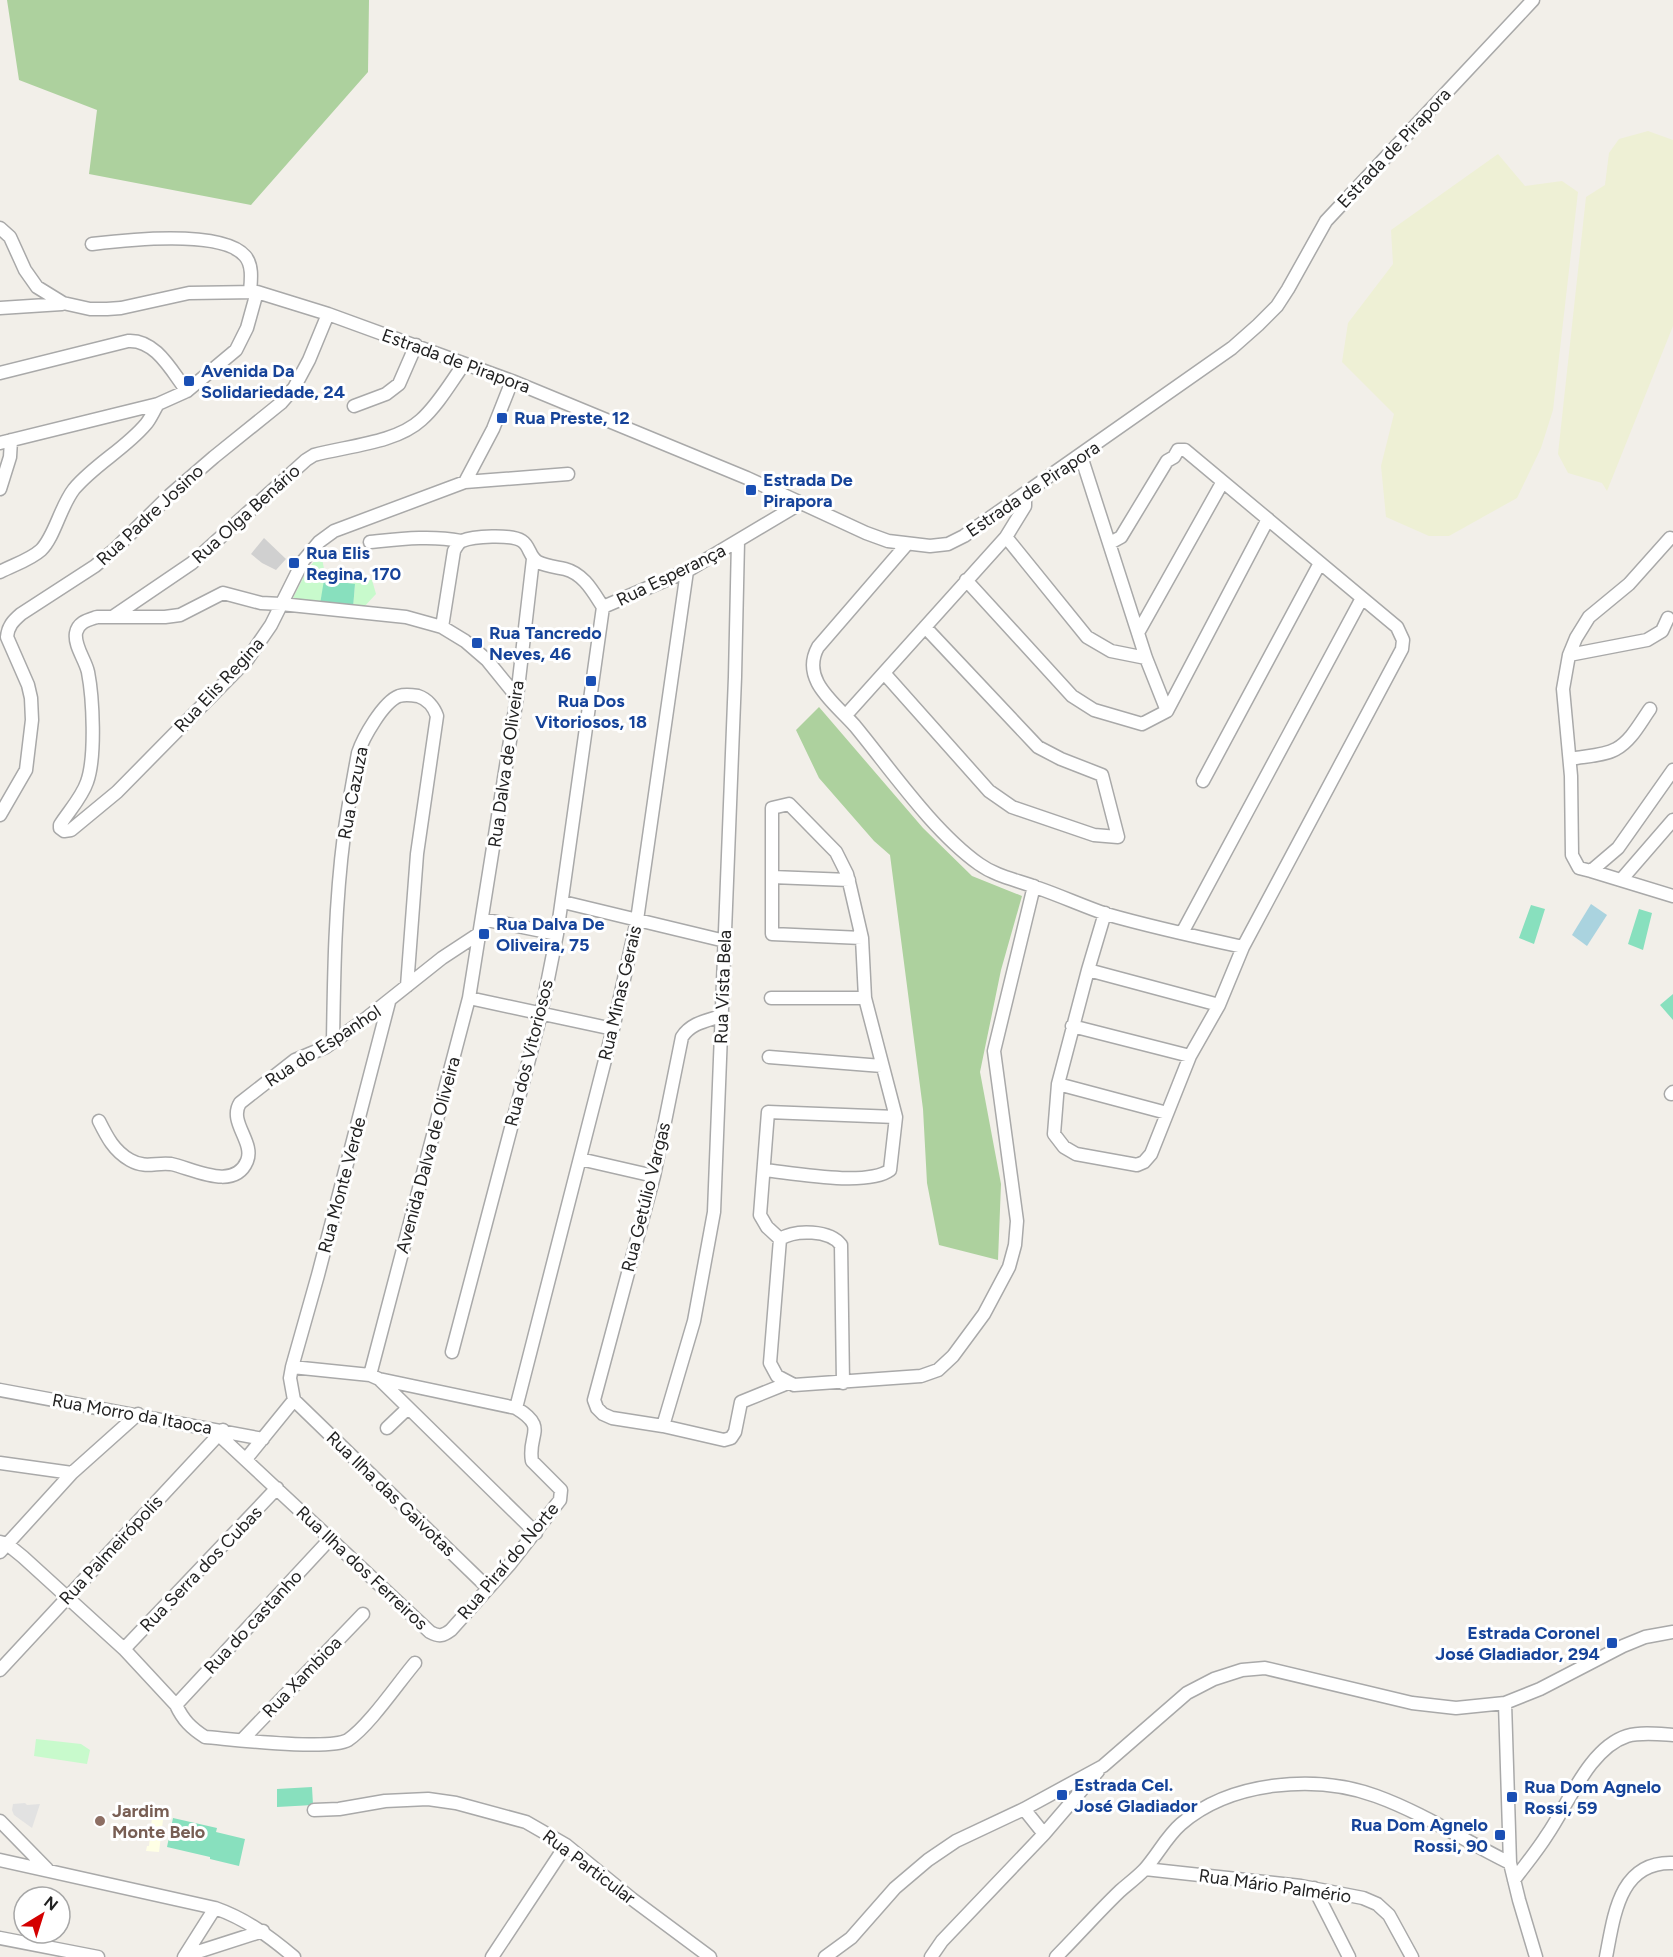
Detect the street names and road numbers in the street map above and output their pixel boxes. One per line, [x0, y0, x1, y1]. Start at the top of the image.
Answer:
street label: Estrada de Pirapora [1333, 83, 1455, 213]
street label: Estrada de Pirapora [379, 324, 533, 398]
street label: Estrada de Pirapora [962, 436, 1104, 542]
street label: Rua Padre Josino [92, 460, 208, 570]
street label: Rua Olga Benário [187, 460, 305, 568]
street label: Rua Esperança [613, 539, 729, 611]
street label: Rua Elis Regina [169, 633, 269, 737]
street label: Rua Dalva de Oliveira [483, 679, 529, 849]
street label: Rua Cazuza [333, 745, 373, 841]
street label: Rua Minas Gerais [594, 923, 646, 1063]
street label: Rua Vista Bela [710, 929, 736, 1045]
street label: Rua dos Vitoriosos [500, 977, 558, 1129]
street label: Rua do Espanhol [261, 1000, 385, 1092]
street label: Avenida Dalva de Oliveira [391, 1054, 465, 1256]
street label: Rua Monte Verde [313, 1115, 371, 1255]
street label: Rua Getúlio Vargas [617, 1120, 675, 1274]
street label: Rua Morro da Itaoca [50, 1389, 214, 1439]
street label: Rua Ilha das Gaivotas [322, 1427, 460, 1561]
street label: Rua Palmeirópolis [55, 1491, 167, 1609]
street label: Rua Piraí do Norte [453, 1498, 563, 1624]
street label: Rua Serra dos Cubas [135, 1501, 267, 1637]
street label: Rua Ilha dos Ferreiros [292, 1501, 432, 1635]
street label: Rua do castanho [199, 1565, 307, 1679]
street label: Rua Xambioa [258, 1632, 346, 1722]
street label: Rua Particular [538, 1825, 640, 1909]
street label: Rua Mário Palmério [1197, 1864, 1353, 1908]

